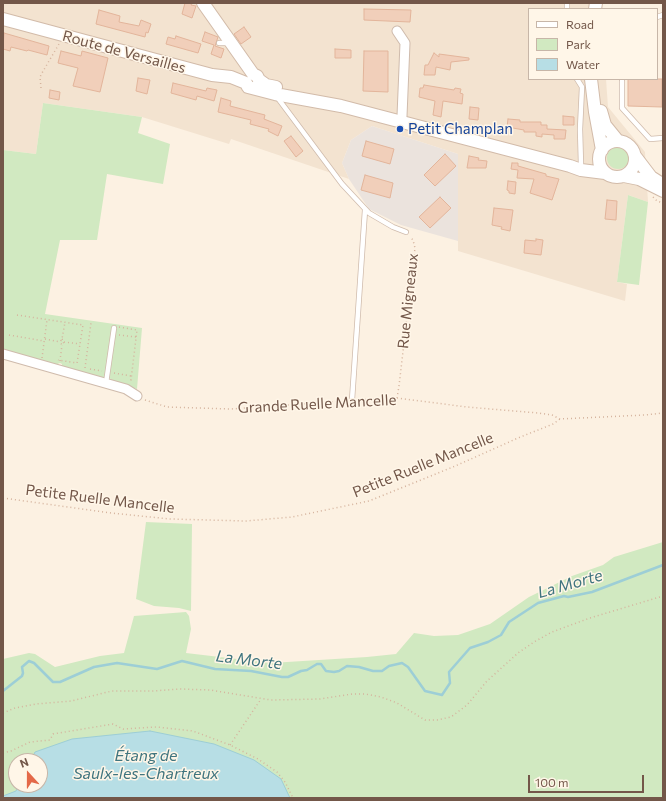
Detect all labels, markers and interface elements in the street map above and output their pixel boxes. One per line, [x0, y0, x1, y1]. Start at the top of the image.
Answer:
legend [528, 8, 658, 80]
text: Road [566, 17, 594, 31]
street label: Route de Versailles [60, 27, 188, 77]
text: Park [566, 37, 591, 51]
text: Water [566, 57, 600, 71]
place label: Petit Champlan [408, 120, 513, 138]
marker: Petit Champlan [395, 124, 405, 134]
street label: Rue Migneaux [394, 252, 422, 350]
street label: Grande Ruelle Mancelle [237, 391, 397, 417]
street label: Petite Ruelle Mancelle [350, 429, 496, 501]
street label: Petite Ruelle Mancelle [24, 481, 176, 517]
water label: La Morte [535, 566, 605, 602]
water label: La Morte [215, 646, 283, 674]
water label: Étang de Saulx-les-Chartreux [73, 746, 219, 784]
north arrow [8, 753, 48, 793]
text: N [18, 755, 30, 770]
scale bar [530, 767, 646, 793]
text: 100 m [535, 775, 569, 789]

